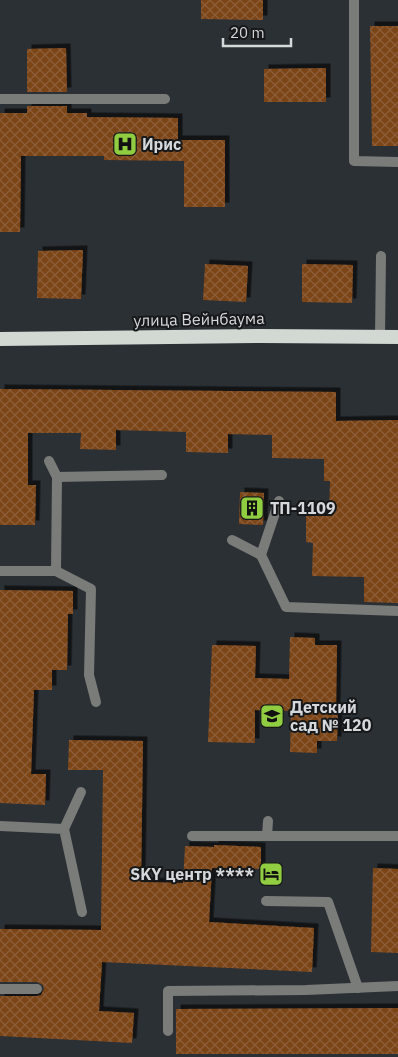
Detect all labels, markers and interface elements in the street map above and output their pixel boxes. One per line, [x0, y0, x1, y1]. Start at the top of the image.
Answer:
scale bar [223, 15, 290, 47]
text: 20 m [230, 23, 265, 42]
hospital icon: Ирис [112, 131, 138, 157]
place label: Ирис [142, 134, 181, 154]
street label: улица Вейнбаума [133, 308, 265, 330]
building icon: ТП-1109 [239, 495, 265, 521]
place label: ТП-1109 [270, 498, 336, 518]
place label: Детский сад № 120 [290, 697, 372, 735]
school or university icon: Детский сад № 120 [259, 703, 285, 729]
hotel icon: SKY центр **** [258, 861, 284, 887]
place label: SKY центр **** [130, 864, 254, 884]

